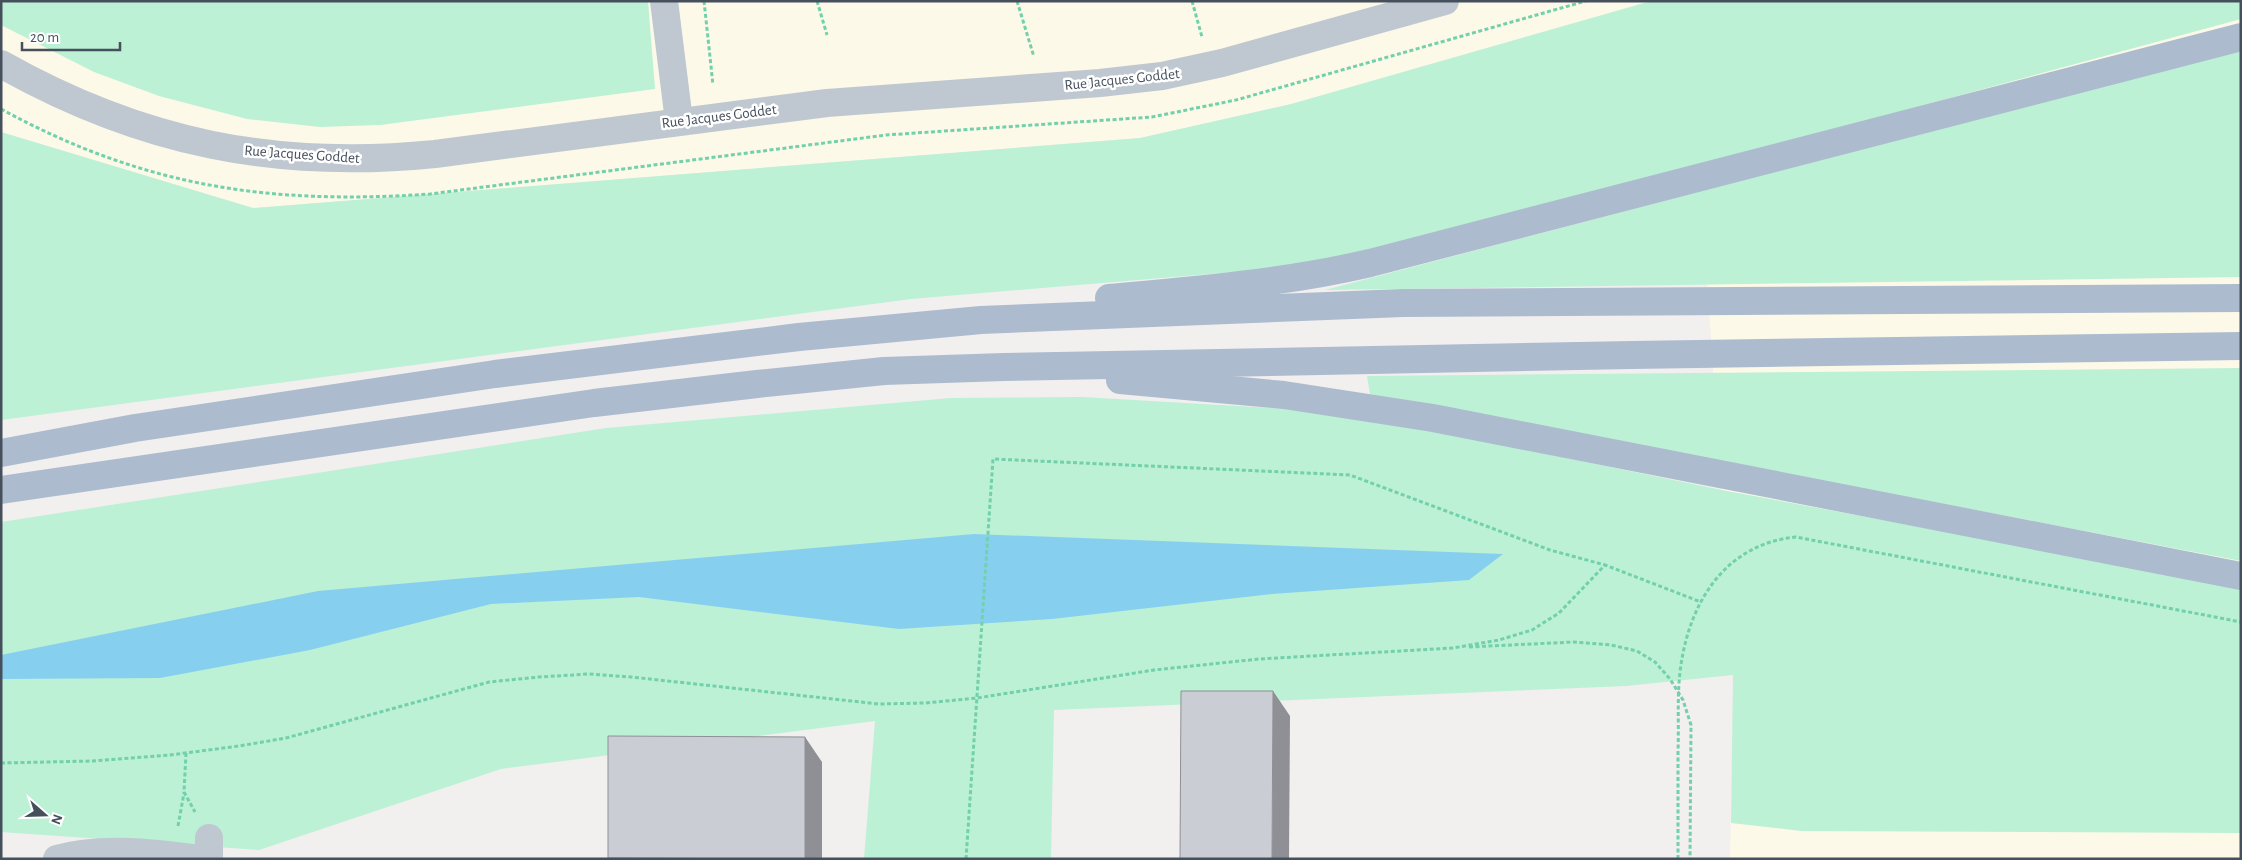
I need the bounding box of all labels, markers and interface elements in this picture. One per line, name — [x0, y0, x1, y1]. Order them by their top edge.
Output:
scale bar — [22, 20, 120, 52]
text: 20 m — [30, 30, 59, 45]
street label: Rue Jacques Goddet — [1064, 66, 1181, 93]
street label: Rue Jacques Goddet — [661, 102, 778, 131]
street label: Rue Jacques Goddet — [244, 143, 360, 166]
north arrow — [20, 790, 70, 840]
text: N — [48, 812, 65, 826]

